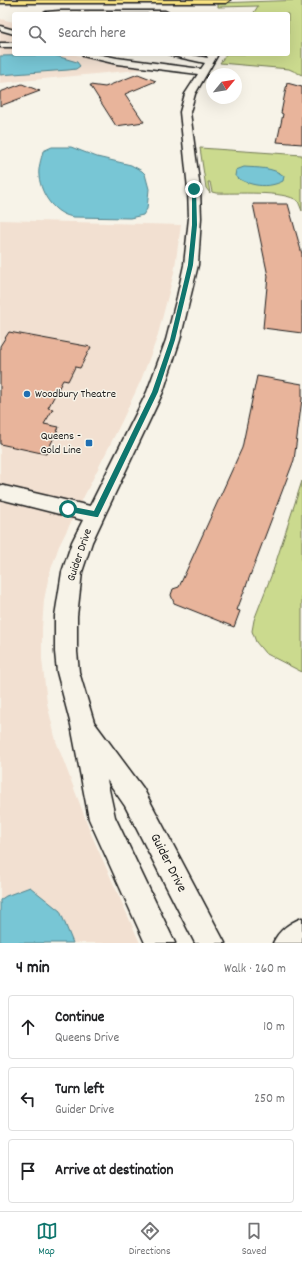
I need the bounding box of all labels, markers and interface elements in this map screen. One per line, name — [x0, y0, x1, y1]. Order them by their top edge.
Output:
search box — [12, 12, 290, 56]
icon: search — [26, 23, 48, 45]
text: Search here — [58, 23, 126, 45]
north arrow — [206, 68, 242, 104]
route end — [185, 180, 203, 198]
place label: Woodbury Theatre — [35, 386, 116, 403]
marker: Woodbury Theatre — [22, 389, 32, 399]
place label: Queens - Gold Line — [40, 428, 81, 459]
marker: Queens - Gold Line — [84, 438, 94, 448]
route start — [59, 500, 77, 518]
street label: Guider Drive — [63, 526, 97, 584]
street label: Guider Drive — [145, 830, 191, 896]
text: 4 min — [16, 957, 50, 981]
text: Walk · 260 m — [224, 960, 286, 979]
text: Continue — [55, 1007, 104, 1029]
icon: ahead — [17, 1016, 39, 1038]
text: 10 m — [263, 1018, 285, 1037]
text: Queens Drive — [55, 1029, 119, 1048]
text: Turn left — [55, 1079, 104, 1101]
icon: left — [17, 1088, 39, 1110]
text: 250 m — [254, 1090, 285, 1109]
text: Guider Drive — [55, 1101, 114, 1120]
icon: arrive — [17, 1160, 39, 1182]
text: Arrive at destination — [55, 1160, 173, 1182]
tab: Map — [36, 1220, 58, 1260]
tab: Directions — [129, 1220, 171, 1260]
tab: Saved — [242, 1220, 266, 1260]

